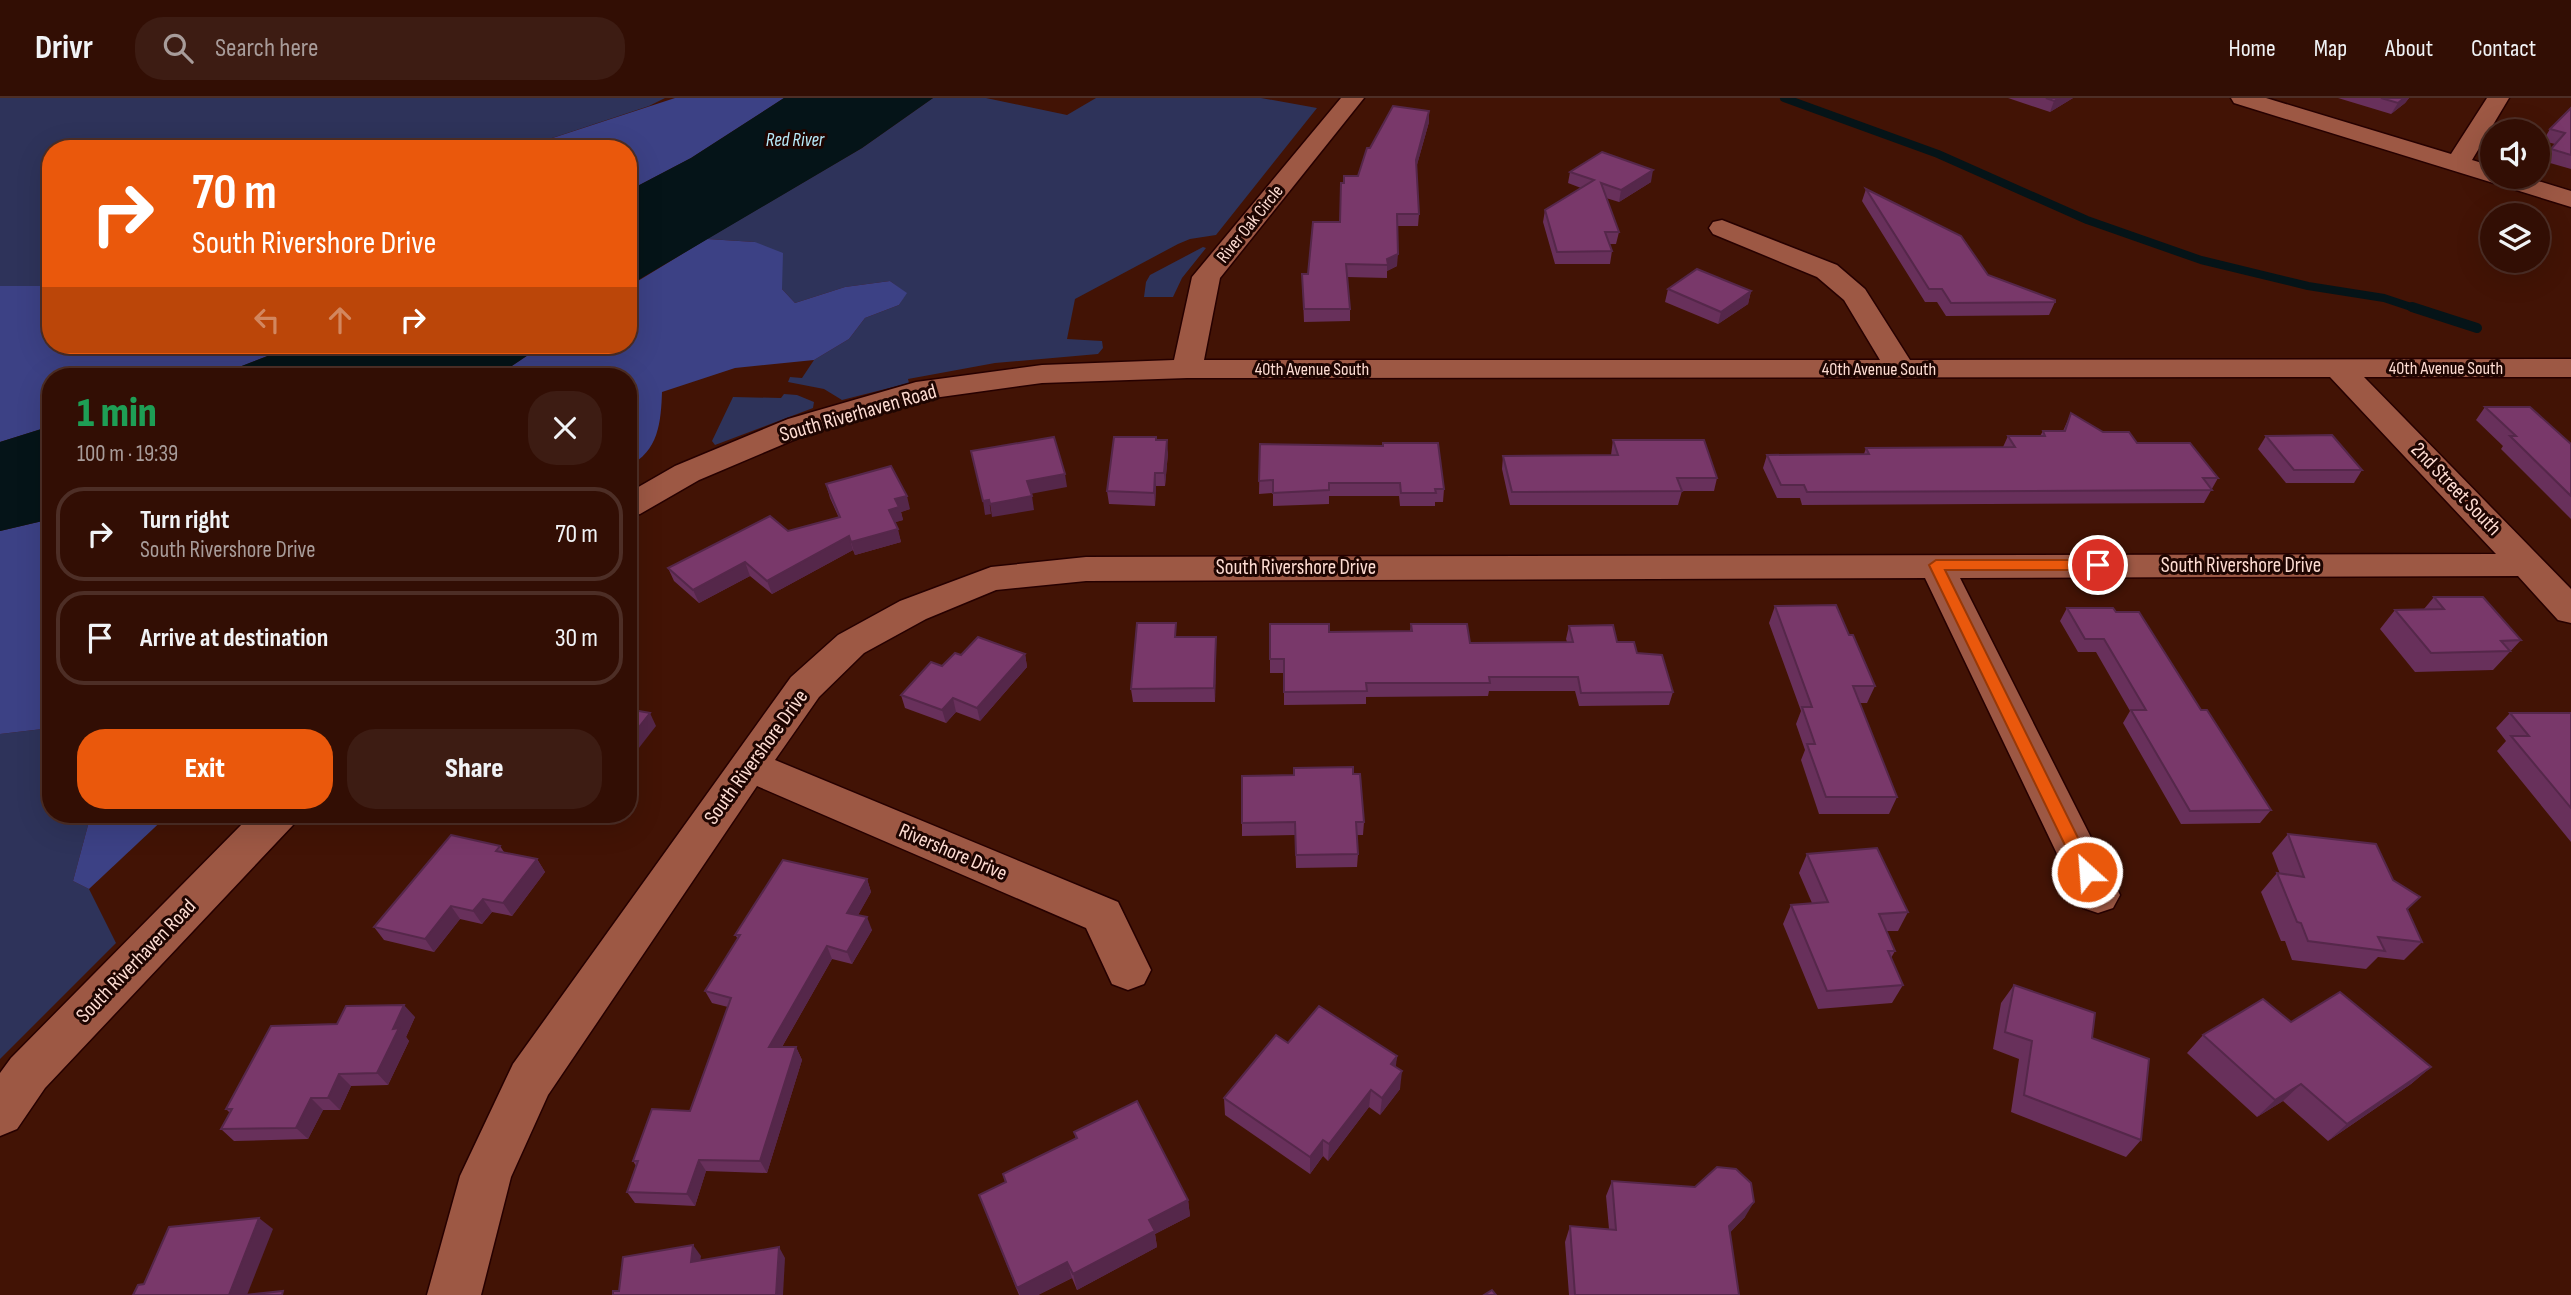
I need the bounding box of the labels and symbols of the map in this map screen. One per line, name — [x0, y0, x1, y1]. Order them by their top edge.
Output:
water label: Red River — [766, 129, 825, 152]
street label: River Oak Circle — [1212, 181, 1288, 267]
street label: 40th Avenue South — [2389, 358, 2503, 379]
street label: 40th Avenue South — [1255, 359, 1369, 380]
street label: 40th Avenue South — [1822, 359, 1936, 380]
street label: South Riverhaven Road — [777, 379, 939, 447]
street label: 2nd Street South — [2406, 437, 2506, 541]
pin — [2068, 535, 2128, 595]
street label: South Rivershore Drive — [2161, 553, 2321, 578]
street label: South Rivershore Drive — [1216, 555, 1376, 580]
street label: South Rivershore Drive — [699, 685, 813, 829]
street label: Rivershore Drive — [895, 818, 1011, 886]
position arrow — [2050, 835, 2124, 909]
street label: South Riverhaven Road — [71, 894, 201, 1028]

